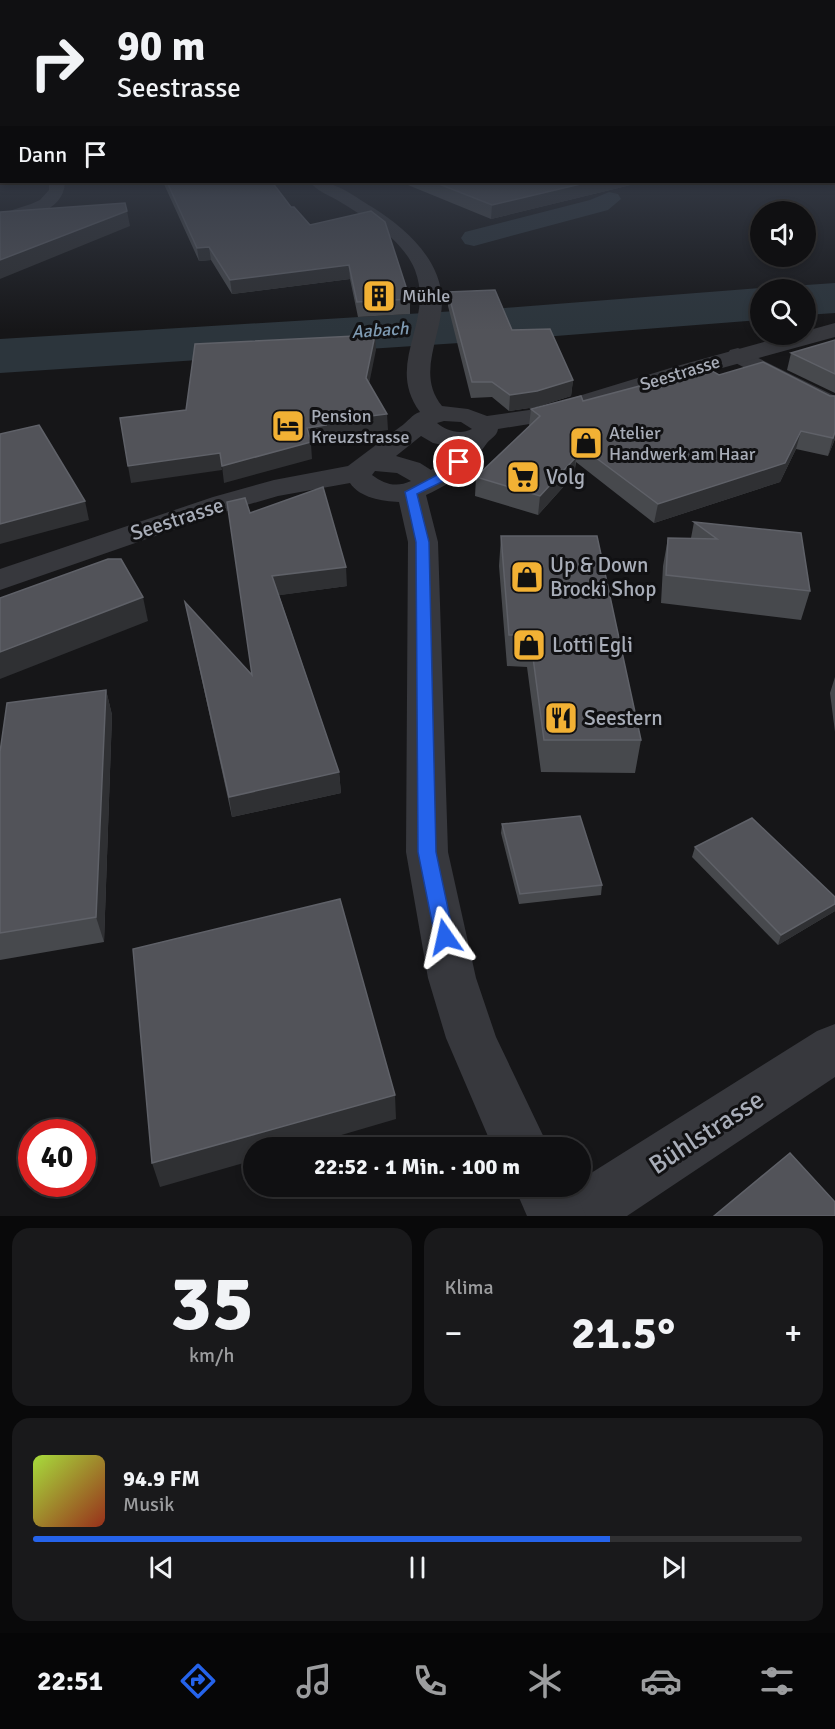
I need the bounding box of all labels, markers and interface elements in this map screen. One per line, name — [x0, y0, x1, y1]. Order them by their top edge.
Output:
text: 90 m — [117, 21, 206, 72]
icon: right — [18, 24, 96, 102]
text: Seestrasse — [117, 72, 241, 105]
icon: arrive — [79, 138, 112, 171]
text: Dann — [18, 141, 67, 168]
map controls — [750, 201, 816, 345]
button: sound — [750, 201, 816, 267]
building icon: Mühle — [361, 278, 397, 314]
button: search — [750, 279, 816, 345]
place label: Mühle — [402, 285, 450, 307]
water label: Aabach — [351, 317, 410, 343]
street label: Seestrasse — [637, 350, 723, 396]
place label: Pension Kreuzstrasse — [311, 405, 409, 448]
hotel icon: Pension Kreuzstrasse — [270, 408, 306, 444]
place label: Atelier Handwerk am Haar — [609, 422, 756, 465]
shop icon: Atelier Handwerk am Haar — [568, 425, 604, 461]
pin — [433, 436, 484, 487]
icon: arrive — [442, 445, 475, 478]
supermarket icon: Volg — [505, 459, 541, 495]
place label: Volg — [546, 464, 585, 490]
street label: Seestrasse — [127, 492, 227, 546]
place label: Up & Down Brocki Shop — [550, 552, 656, 602]
shop icon: Up & Down Brocki Shop — [509, 559, 545, 595]
shop icon: Lotti Egli — [511, 627, 547, 663]
place label: Lotti Egli — [552, 632, 633, 658]
restaurant icon: Seestern — [543, 700, 579, 736]
place label: Seestern — [584, 705, 663, 731]
position arrow — [413, 905, 477, 969]
street label: Bühlstrasse — [643, 1084, 770, 1182]
speed limit sign: 40 — [18, 1119, 96, 1197]
text: 22:52 · 1 Min. · 100 m — [314, 1153, 520, 1180]
text: 35 — [170, 1256, 254, 1352]
text: Klima — [445, 1275, 494, 1300]
text: 21.5° — [571, 1306, 675, 1361]
text: − — [445, 1313, 462, 1354]
text: + — [784, 1313, 802, 1354]
text: km/h — [189, 1343, 234, 1368]
text: 94.9 FM — [123, 1465, 200, 1492]
text: Musik — [123, 1492, 174, 1517]
icon: previous — [145, 1551, 178, 1584]
icon: pause — [401, 1551, 434, 1584]
icon: next — [657, 1551, 690, 1584]
icon: directions — [177, 1660, 219, 1702]
icon: music — [293, 1660, 335, 1702]
icon: phone — [409, 1660, 451, 1702]
icon: climate — [524, 1660, 566, 1702]
icon: car — [640, 1660, 682, 1702]
icon: filters — [756, 1660, 798, 1702]
text: 22:51 — [37, 1665, 103, 1698]

